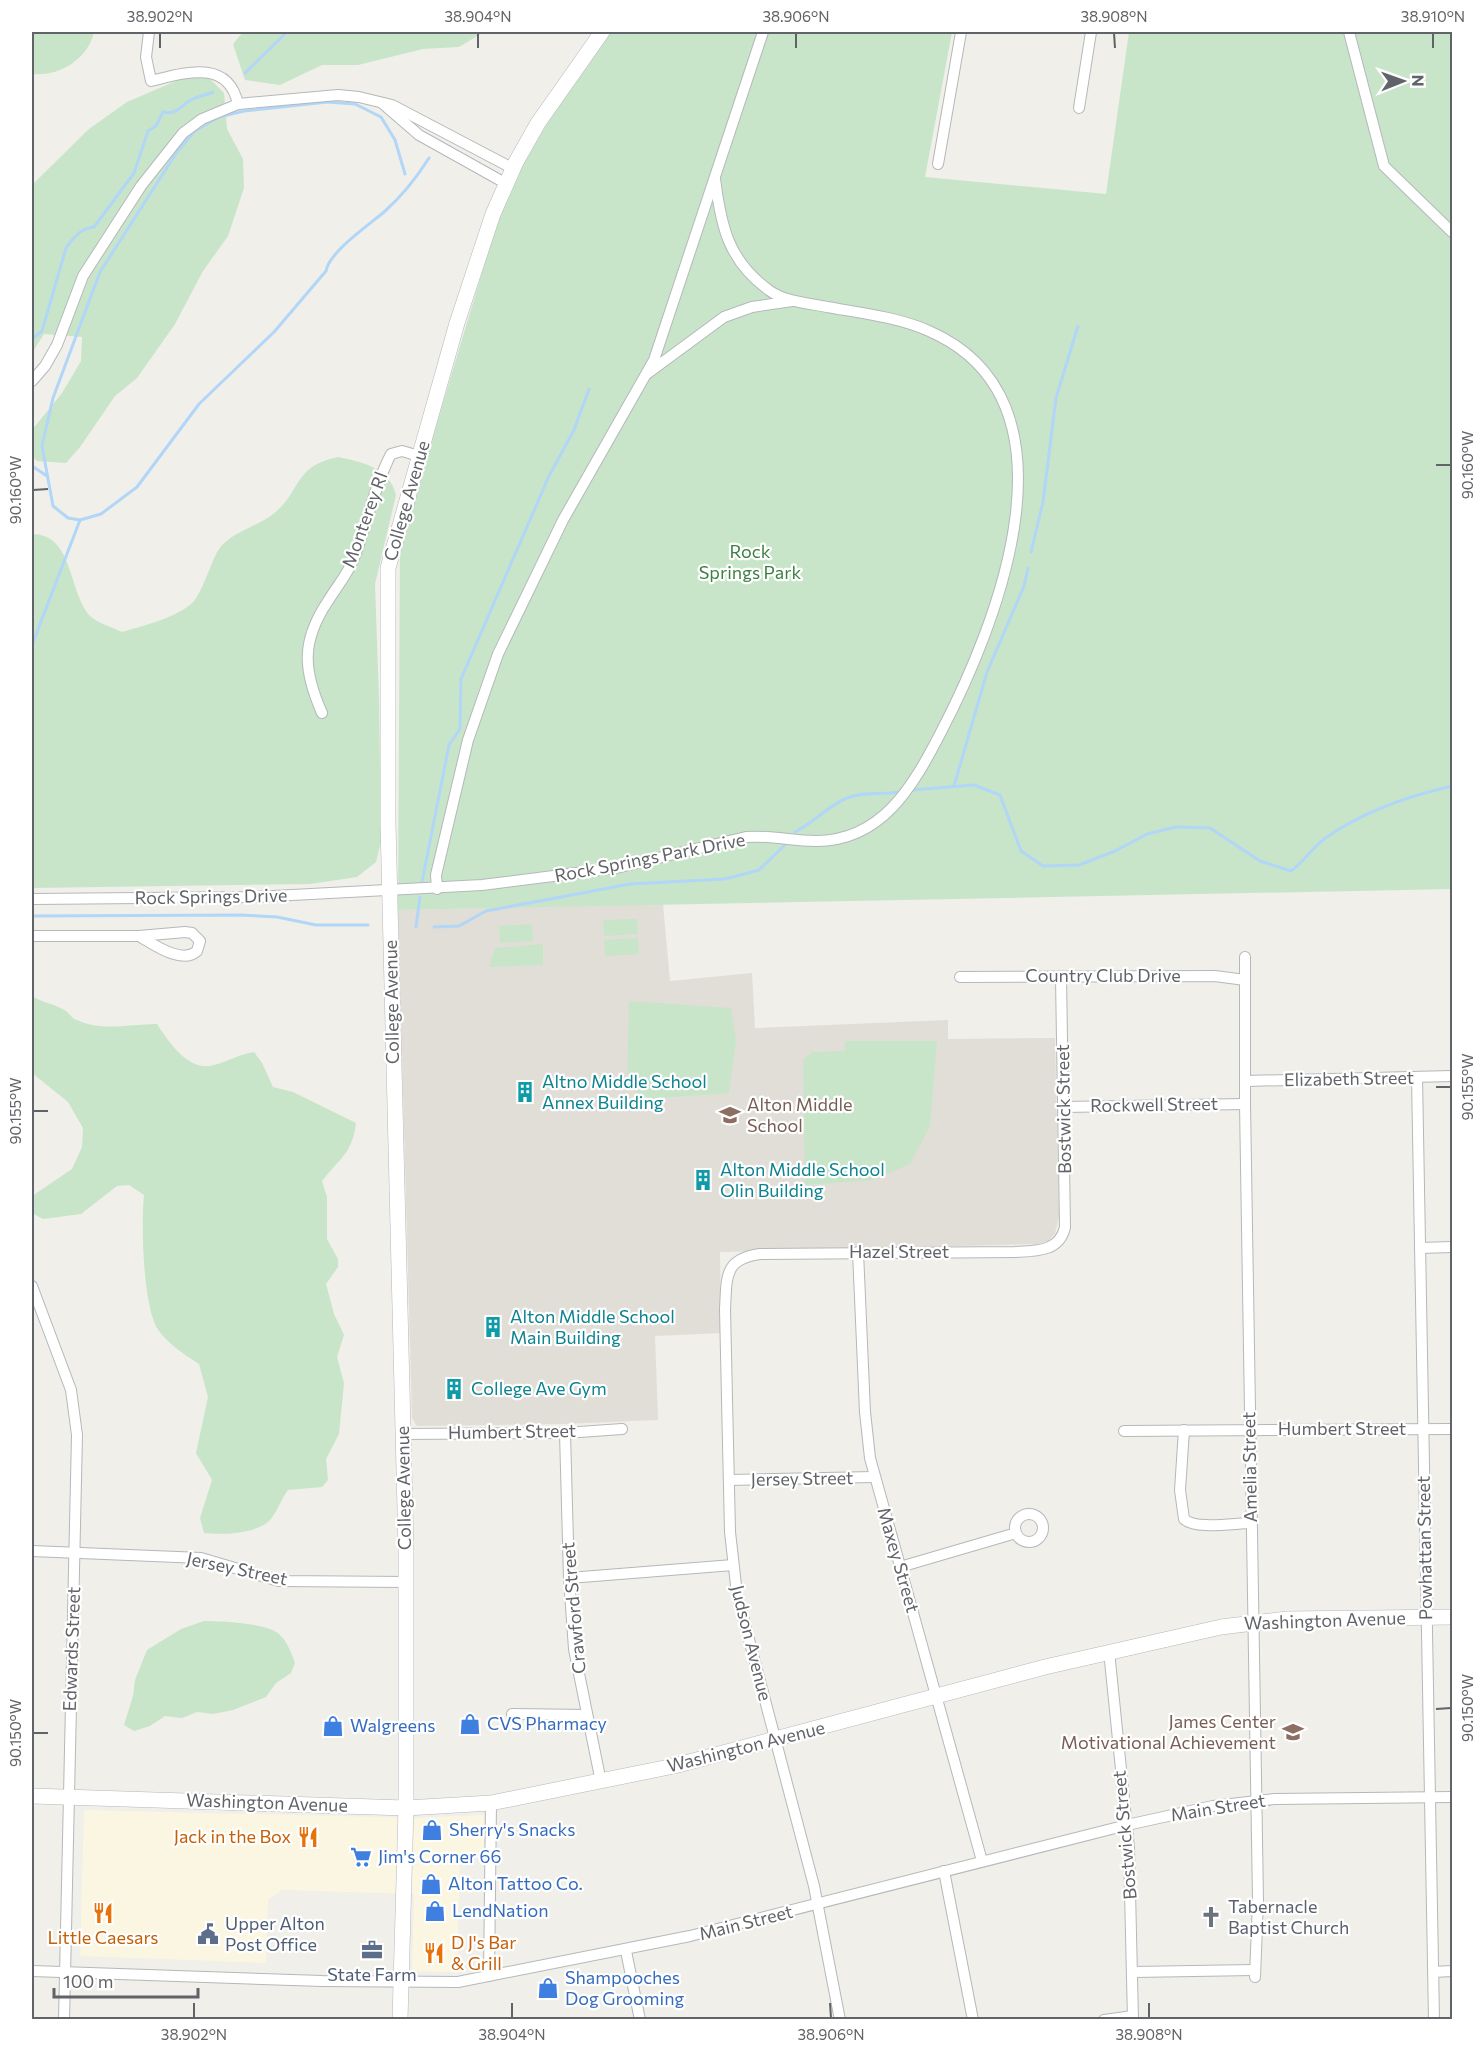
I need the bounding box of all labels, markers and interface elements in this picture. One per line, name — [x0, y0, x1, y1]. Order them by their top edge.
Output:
text: 38.902°N — [127, 7, 193, 25]
text: 38.904°N — [445, 7, 511, 25]
text: 38.906°N — [762, 7, 830, 25]
text: 38.908°N — [1080, 7, 1148, 25]
text: 38.910°N — [1401, 7, 1465, 25]
north arrow — [1373, 51, 1433, 111]
text: N — [1409, 75, 1428, 87]
text: 90.160°W — [1458, 431, 1476, 499]
street label: College Avenue — [378, 438, 434, 563]
text: 90.160°W — [6, 456, 24, 524]
street label: Monterey Rl — [337, 469, 392, 571]
park label: Rock Springs Park — [699, 540, 801, 583]
street label: Rock Springs Park Drive — [553, 828, 747, 886]
street label: Rock Springs Drive — [135, 884, 287, 908]
street label: College Avenue — [379, 940, 403, 1064]
street label: Country Club Drive — [1025, 964, 1181, 986]
street label: Bostwick Street — [1051, 1044, 1075, 1174]
text: 90.155°W — [1458, 1053, 1476, 1121]
street label: Elizabeth Street — [1284, 1066, 1414, 1090]
place label: Altno Middle School Annex Building — [542, 1070, 707, 1113]
text: 90.155°W — [6, 1077, 24, 1145]
building icon: Altno Middle School Annex Building — [513, 1080, 537, 1104]
street label: Rockwell Street — [1090, 1092, 1218, 1116]
place label: Alton Middle School — [747, 1093, 852, 1136]
school or university icon: Alton Middle School — [718, 1103, 742, 1127]
place label: Alton Middle School Olin Building — [720, 1158, 885, 1201]
building icon: Alton Middle School Olin Building — [691, 1168, 715, 1192]
street label: Hazel Street — [849, 1240, 949, 1262]
place label: Alton Middle School Main Building — [510, 1305, 675, 1348]
building icon: Alton Middle School Main Building — [481, 1315, 505, 1339]
building icon: College Ave Gym — [442, 1377, 466, 1401]
place label: College Ave Gym — [471, 1377, 607, 1399]
street label: Amelia Street — [1237, 1412, 1261, 1522]
street label: Humbert Street — [1278, 1417, 1406, 1439]
street label: Humbert Street — [448, 1419, 576, 1443]
street label: College Avenue — [391, 1426, 415, 1550]
street label: Jersey Street — [750, 1466, 854, 1490]
street label: Powhattan Street — [1412, 1476, 1436, 1620]
street label: Maxey Street — [873, 1505, 924, 1615]
street label: Crawford Street — [556, 1541, 590, 1675]
street label: Jersey Street — [185, 1547, 290, 1589]
street label: Judson Avenue — [727, 1583, 777, 1703]
street label: Edwards Street — [58, 1586, 84, 1712]
street label: Washington Avenue — [1244, 1606, 1406, 1634]
text: 90.150°W — [1458, 1674, 1476, 1742]
text: 90.150°W — [6, 1699, 24, 1767]
place label: James Center Motivational Achievement — [1061, 1710, 1276, 1753]
shop icon: CVS Pharmacy — [458, 1712, 482, 1736]
place label: CVS Pharmacy — [487, 1712, 607, 1734]
shop icon: Walgreens — [321, 1714, 345, 1738]
place label: Walgreens — [350, 1714, 436, 1736]
street label: Washington Avenue — [665, 1716, 827, 1776]
school or university icon: James Center Motivational Achievement — [1281, 1720, 1305, 1744]
street label: Bostwick Street — [1107, 1770, 1141, 1901]
street label: Washington Avenue — [186, 1788, 348, 1816]
street label: Main Street — [1169, 1789, 1267, 1825]
shop icon: Sherry's Snacks — [420, 1818, 444, 1842]
place label: Sherry's Snacks — [449, 1818, 575, 1840]
place label: Jack in the Box — [174, 1825, 291, 1847]
restaurant icon: Jack in the Box — [296, 1825, 320, 1849]
supermarket icon: Jim's Corner 66 — [349, 1845, 373, 1869]
place label: Jim's Corner 66 — [378, 1845, 501, 1867]
shop icon: Alton Tattoo Co. — [419, 1872, 443, 1896]
place label: Alton Tattoo Co. — [448, 1872, 583, 1894]
place label: Tabernacle Baptist Church — [1228, 1895, 1349, 1938]
shop icon: LendNation — [423, 1899, 447, 1923]
place label: LendNation — [452, 1899, 549, 1921]
street label: Main Street — [697, 1900, 795, 1944]
restaurant icon: Little Caesars — [91, 1901, 115, 1925]
church icon: Tabernacle Baptist Church — [1199, 1905, 1223, 1929]
place label: Upper Alton Post Office — [225, 1912, 325, 1955]
public building icon: Upper Alton Post Office — [196, 1922, 220, 1946]
place label: Little Caesars — [47, 1926, 159, 1948]
place label: D J's Bar & Grill — [451, 1931, 516, 1974]
office icon: State Farm — [360, 1938, 384, 1962]
restaurant icon: D J's Bar & Grill — [422, 1941, 446, 1965]
scale bar — [54, 1961, 198, 1999]
place label: State Farm — [327, 1963, 417, 1985]
place label: Shampooches Dog Grooming — [565, 1966, 684, 2009]
text: 100 m — [63, 1970, 113, 1992]
shop icon: Shampooches Dog Grooming — [536, 1976, 560, 2000]
text: 38.902°N — [161, 2025, 227, 2043]
text: 38.904°N — [479, 2025, 545, 2043]
text: 38.906°N — [797, 2025, 865, 2043]
text: 38.908°N — [1115, 2025, 1183, 2043]

